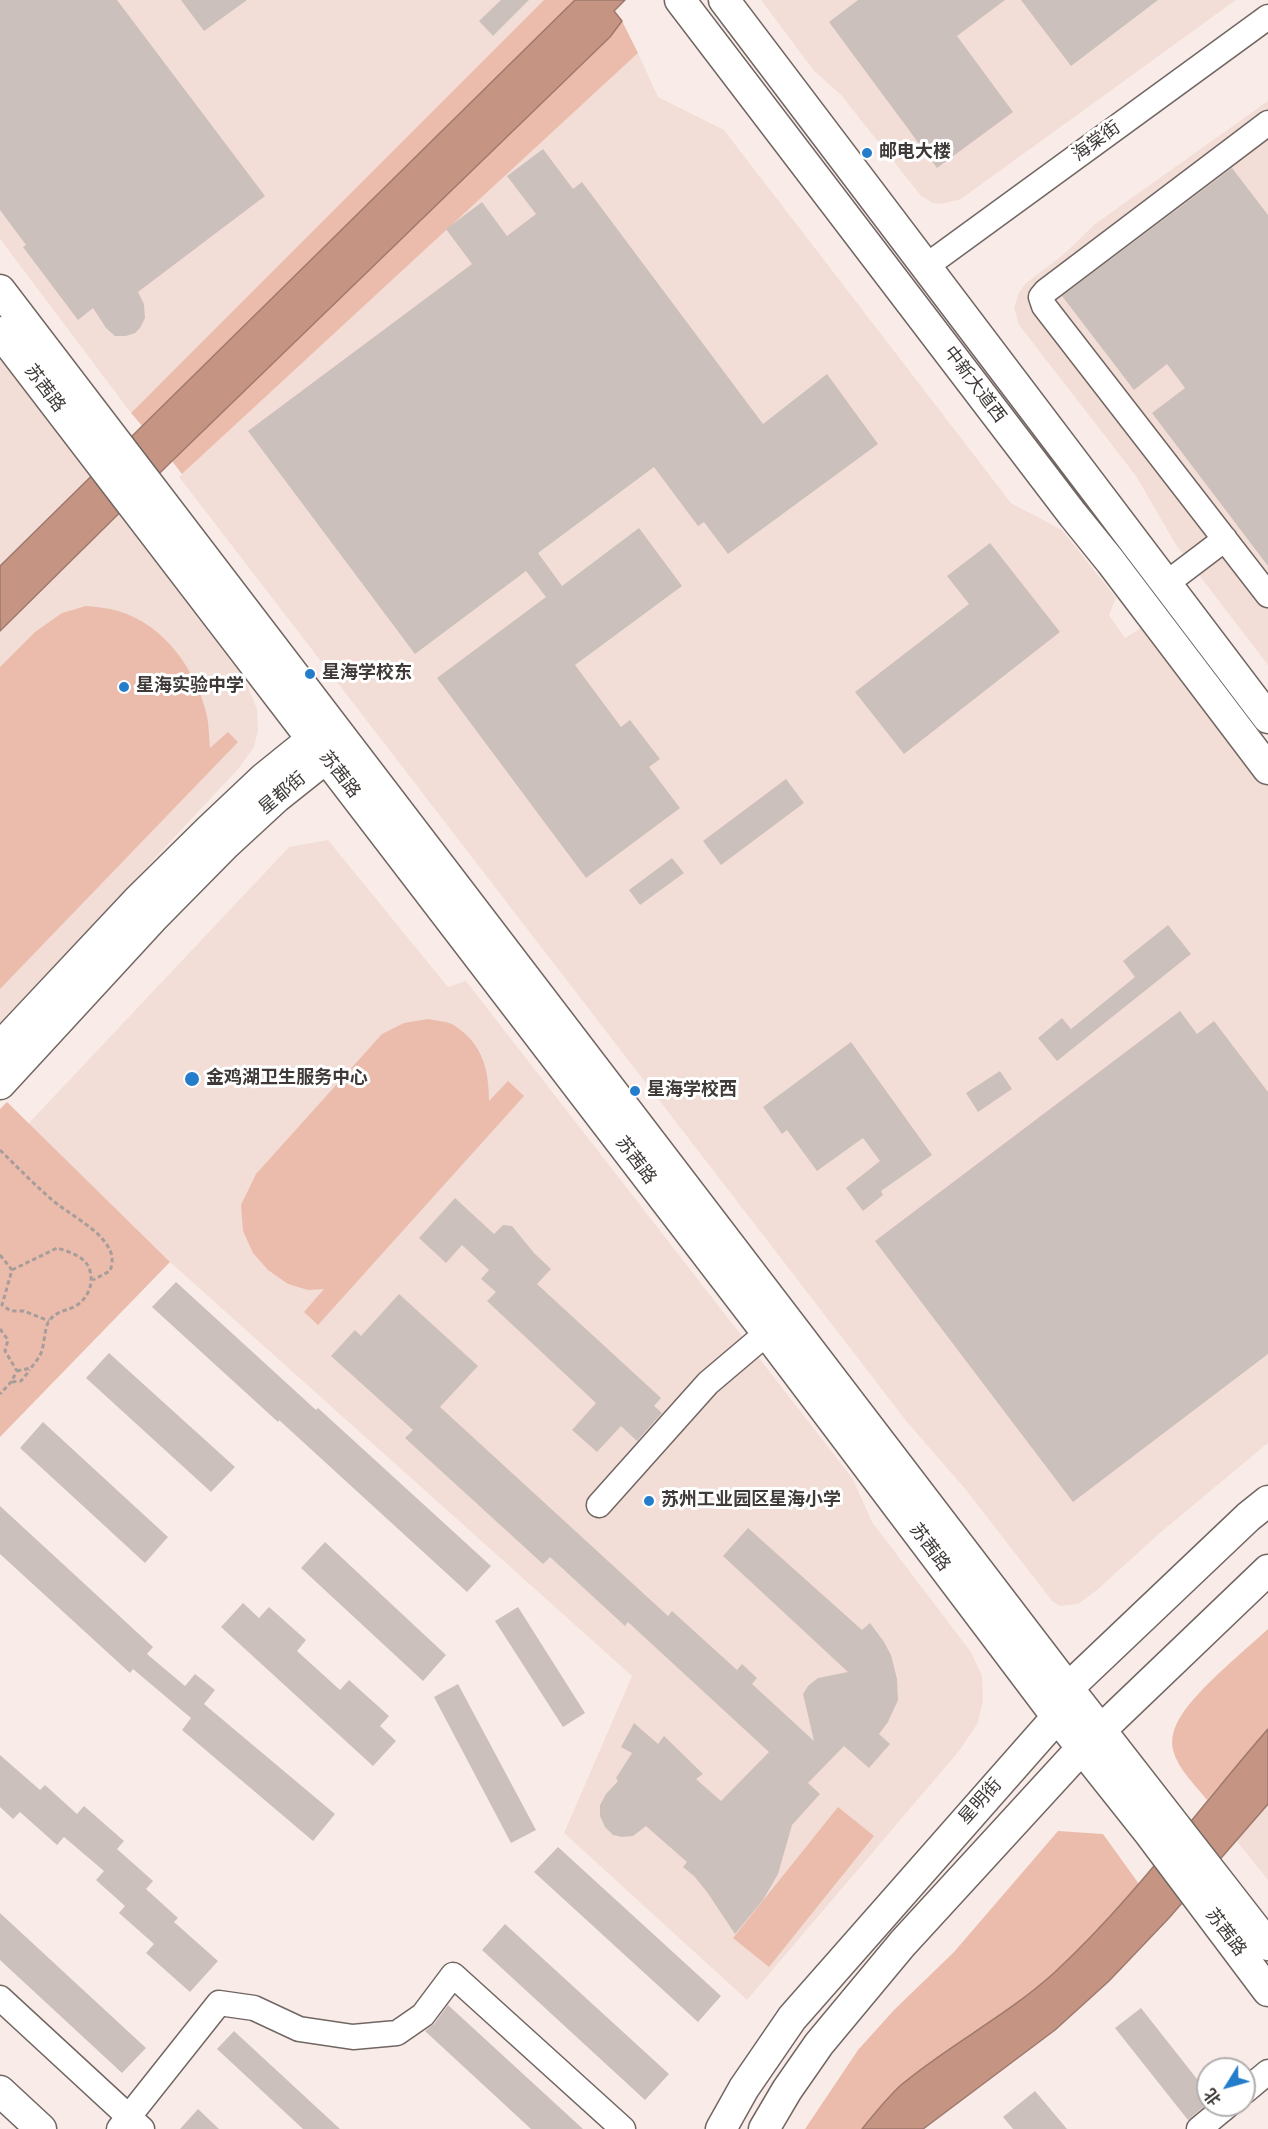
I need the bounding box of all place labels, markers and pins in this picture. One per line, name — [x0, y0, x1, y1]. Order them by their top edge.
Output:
place label: 邮电大楼 — [879, 142, 951, 164]
marker: 邮电大楼 — [860, 146, 874, 160]
place label: 星海学校东 — [322, 663, 412, 685]
marker: 星海学校东 — [303, 667, 317, 681]
place label: 星海实验中学 — [136, 676, 244, 698]
marker: 星海实验中学 — [117, 680, 131, 694]
place label: 金鸡湖卫生服务中心 — [206, 1068, 368, 1090]
marker: 金鸡湖卫生服务中心 — [183, 1070, 201, 1088]
place label: 星海学校西 — [647, 1080, 737, 1102]
marker: 星海学校西 — [628, 1084, 642, 1098]
place label: 苏州工业园区星海小学 — [661, 1490, 841, 1512]
marker: 苏州工业园区星海小学 — [642, 1494, 656, 1508]

